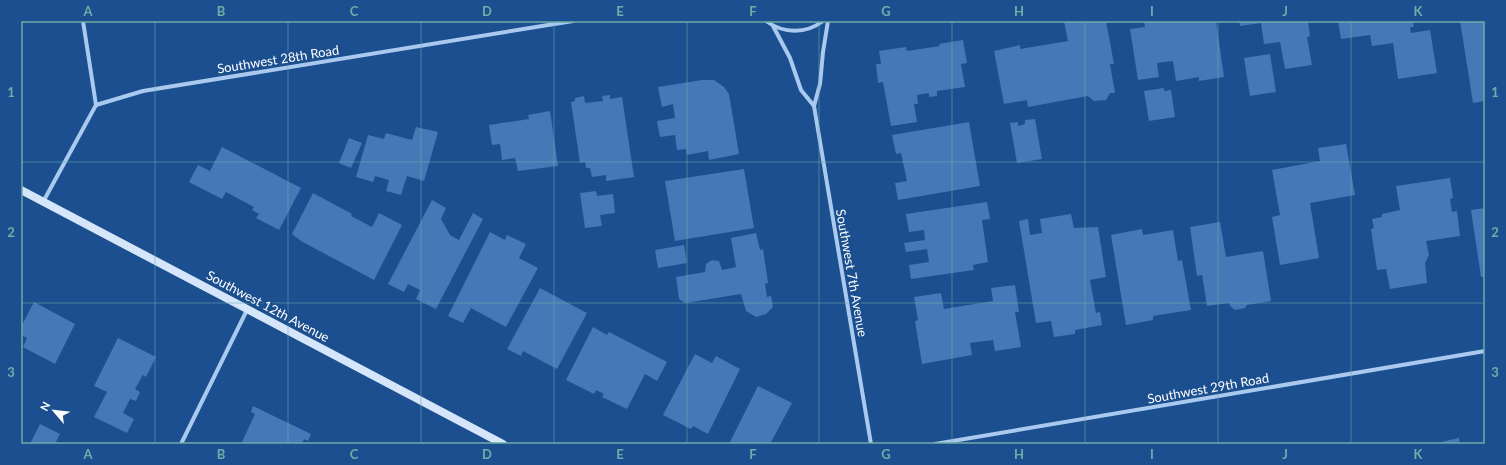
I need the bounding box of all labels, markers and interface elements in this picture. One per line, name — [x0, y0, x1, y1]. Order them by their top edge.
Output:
text: A — [82, 3, 93, 19]
text: B — [217, 3, 226, 19]
text: C — [350, 3, 359, 19]
text: D — [482, 3, 492, 19]
text: E — [616, 3, 624, 19]
text: F — [749, 3, 757, 19]
text: G — [881, 3, 891, 19]
text: H — [1014, 3, 1024, 19]
text: I — [1150, 3, 1154, 19]
text: J — [1282, 3, 1288, 19]
text: K — [1414, 3, 1424, 19]
street label: Southwest 28th Road — [216, 41, 340, 77]
text: 1 — [7, 84, 15, 100]
text: 1 — [1491, 84, 1499, 100]
street label: Southwest 7th Avenue — [833, 208, 871, 338]
text: 2 — [7, 224, 15, 240]
text: 2 — [1491, 224, 1499, 240]
street label: Southwest 12th Avenue — [204, 267, 332, 345]
text: 3 — [7, 364, 15, 380]
text: 3 — [1491, 364, 1499, 380]
street label: Southwest 29th Road — [1146, 369, 1270, 407]
north arrow — [34, 391, 74, 431]
text: N — [37, 399, 52, 413]
text: A — [82, 446, 93, 462]
text: B — [217, 446, 226, 462]
text: C — [350, 446, 359, 462]
text: D — [482, 446, 492, 462]
text: E — [616, 446, 624, 462]
text: F — [749, 446, 757, 462]
text: G — [881, 446, 891, 462]
text: H — [1014, 446, 1024, 462]
text: I — [1150, 446, 1154, 462]
text: J — [1282, 446, 1288, 462]
text: K — [1414, 446, 1424, 462]

